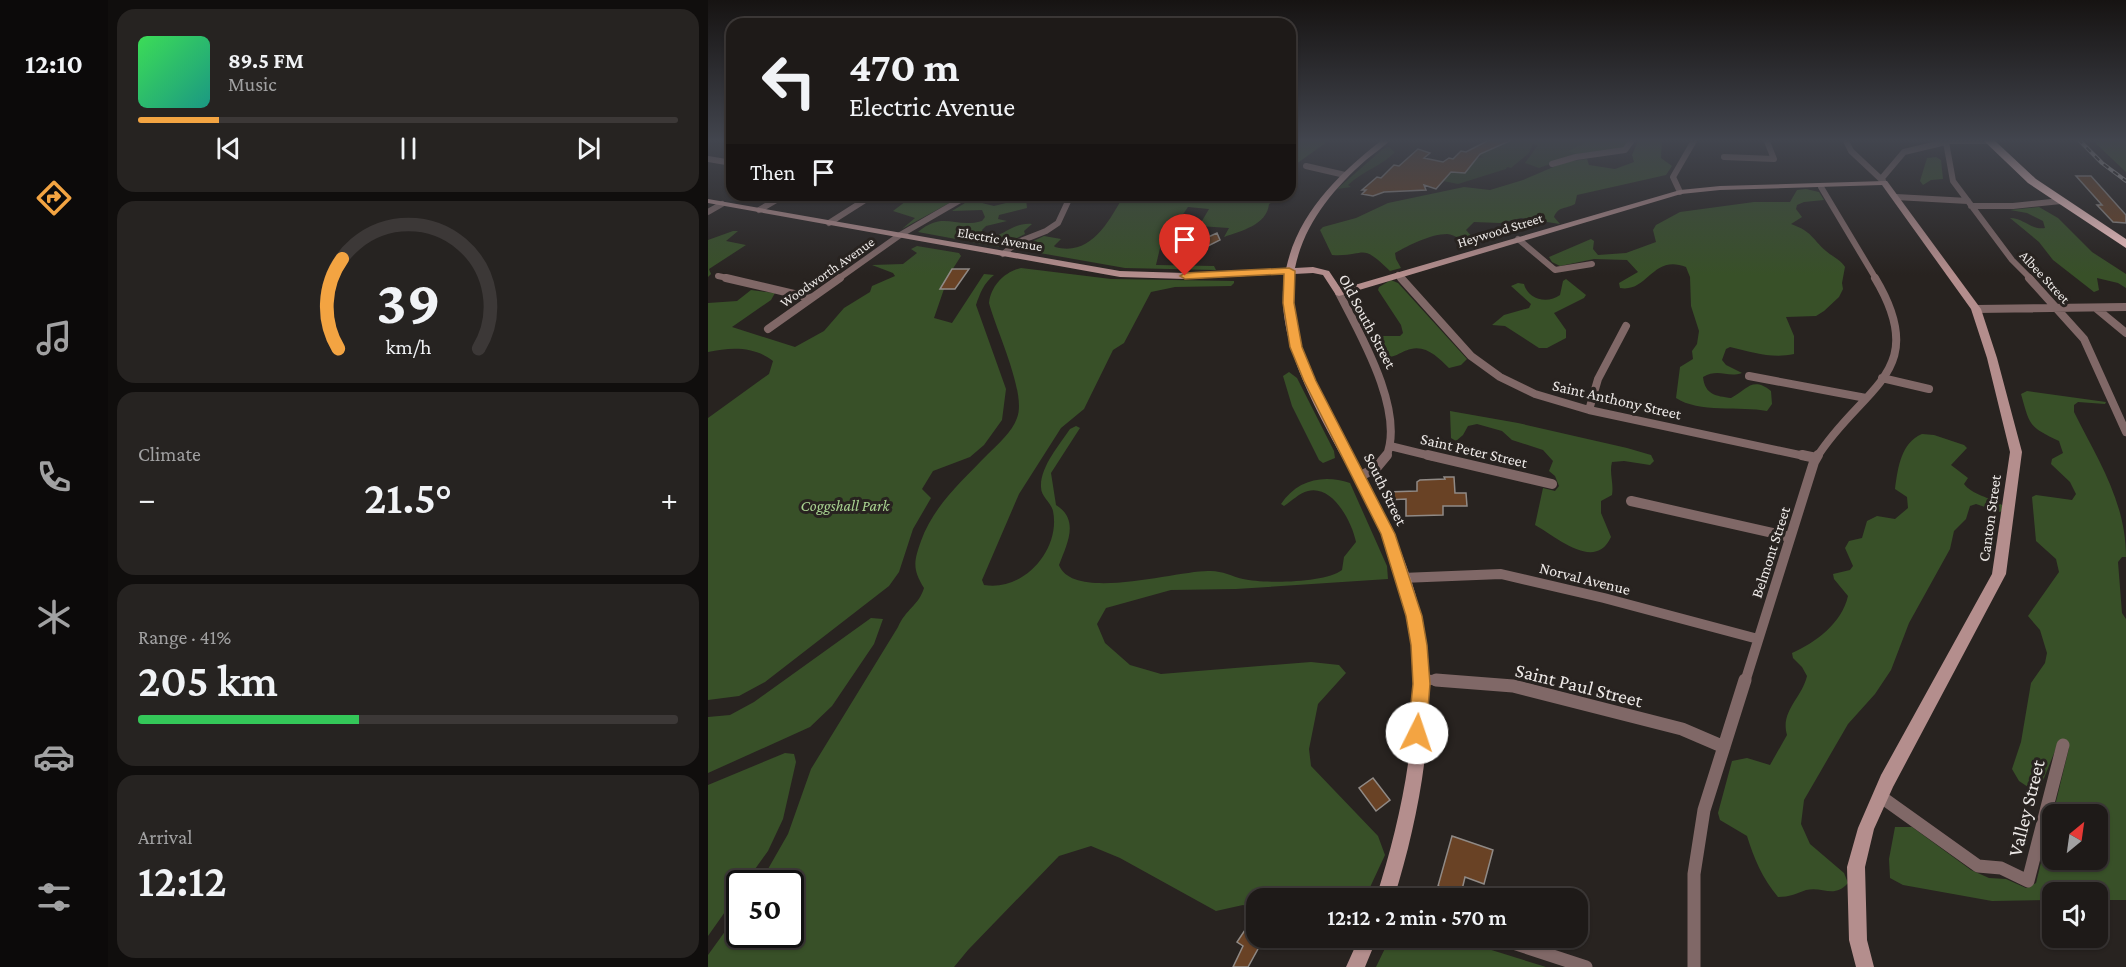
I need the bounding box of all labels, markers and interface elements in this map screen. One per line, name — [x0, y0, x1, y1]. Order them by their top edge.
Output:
icon: left — [750, 42, 828, 120]
text: 470 m — [849, 43, 960, 90]
text: 89.5 FM — [228, 48, 304, 73]
text: 12:10 — [25, 49, 83, 79]
text: Music — [228, 73, 277, 95]
text: Electric Avenue — [849, 92, 1015, 122]
icon: previous — [212, 132, 245, 165]
icon: pause — [392, 132, 425, 165]
icon: next — [572, 132, 605, 165]
icon: arrive — [807, 156, 840, 189]
text: Then — [750, 160, 795, 185]
icon: directions — [33, 177, 75, 219]
street label: Heywood Street — [1455, 209, 1545, 251]
pin — [1159, 214, 1210, 276]
icon: arrive — [1168, 223, 1201, 256]
street label: Electric Avenue — [956, 224, 1044, 254]
street label: Woodworth Avenue — [777, 233, 877, 311]
street label: Albee Street — [2016, 247, 2074, 307]
text: 39 — [376, 267, 440, 336]
street label: Old South Street — [1335, 271, 1400, 372]
icon: music — [33, 317, 75, 359]
text: km/h — [385, 335, 432, 359]
street label: Saint Anthony Street — [1550, 376, 1684, 424]
street label: Saint Peter Street — [1419, 430, 1530, 471]
text: Climate — [138, 443, 201, 465]
street label: South Street — [1361, 450, 1411, 529]
icon: phone — [33, 456, 75, 498]
text: 21.5° — [364, 473, 452, 523]
street label: Canton Street — [1975, 473, 2004, 563]
text: − — [138, 480, 155, 517]
text: + — [661, 480, 678, 517]
park label: Coggshall Park — [800, 497, 891, 515]
street label: Belmont Street — [1748, 504, 1793, 600]
street label: Norval Avenue — [1538, 559, 1632, 598]
icon: climate — [33, 596, 75, 638]
text: Range · 41% — [138, 626, 231, 648]
text: 205 km — [138, 656, 278, 706]
street label: Saint Paul Street — [1513, 659, 1645, 712]
position arrow — [1385, 701, 1449, 765]
icon: car — [33, 736, 75, 778]
street label: Valley Street — [2003, 757, 2050, 859]
north arrow — [2042, 804, 2108, 870]
map controls — [2042, 804, 2108, 948]
text: Arrival — [138, 826, 192, 848]
text: 12:12 — [138, 856, 227, 906]
speed limit sign: 50 — [726, 870, 804, 948]
icon: filters — [33, 876, 75, 918]
button: sound — [2042, 882, 2108, 948]
text: 12:12 · 2 min · 570 m — [1327, 905, 1507, 930]

